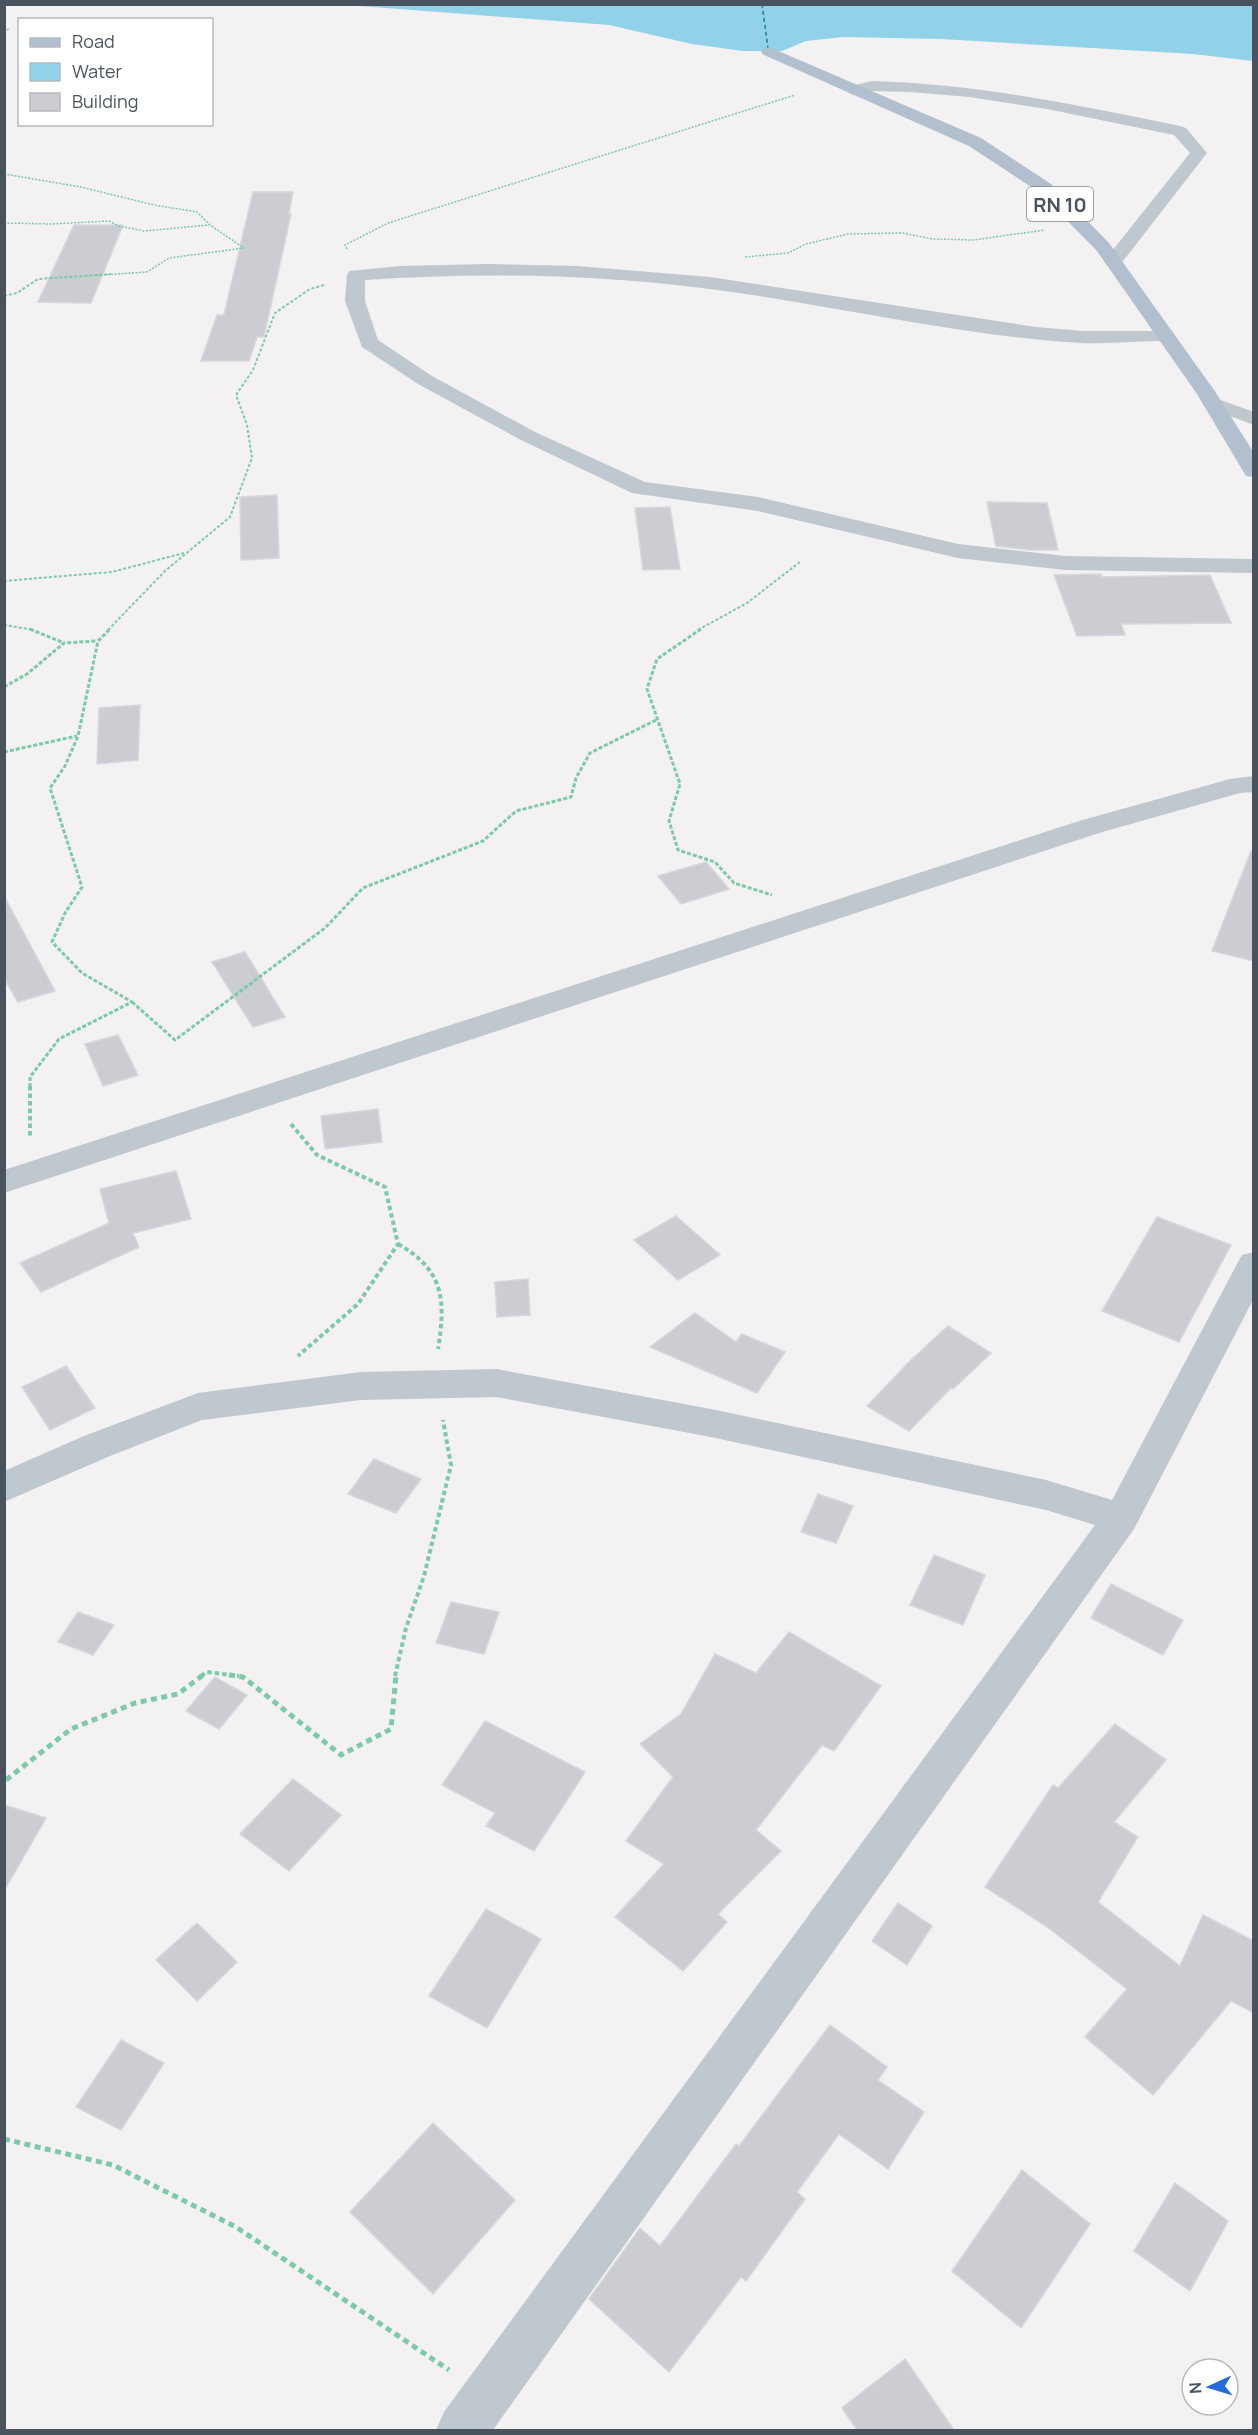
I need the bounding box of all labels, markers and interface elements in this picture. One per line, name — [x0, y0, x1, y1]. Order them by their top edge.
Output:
legend — [18, 18, 213, 126]
text: Road — [72, 29, 115, 53]
text: Water — [72, 59, 122, 83]
text: Building — [72, 89, 138, 113]
road number: RN 10 — [1027, 187, 1093, 221]
north arrow — [1180, 2357, 1240, 2417]
text: N — [1184, 2382, 1206, 2395]

